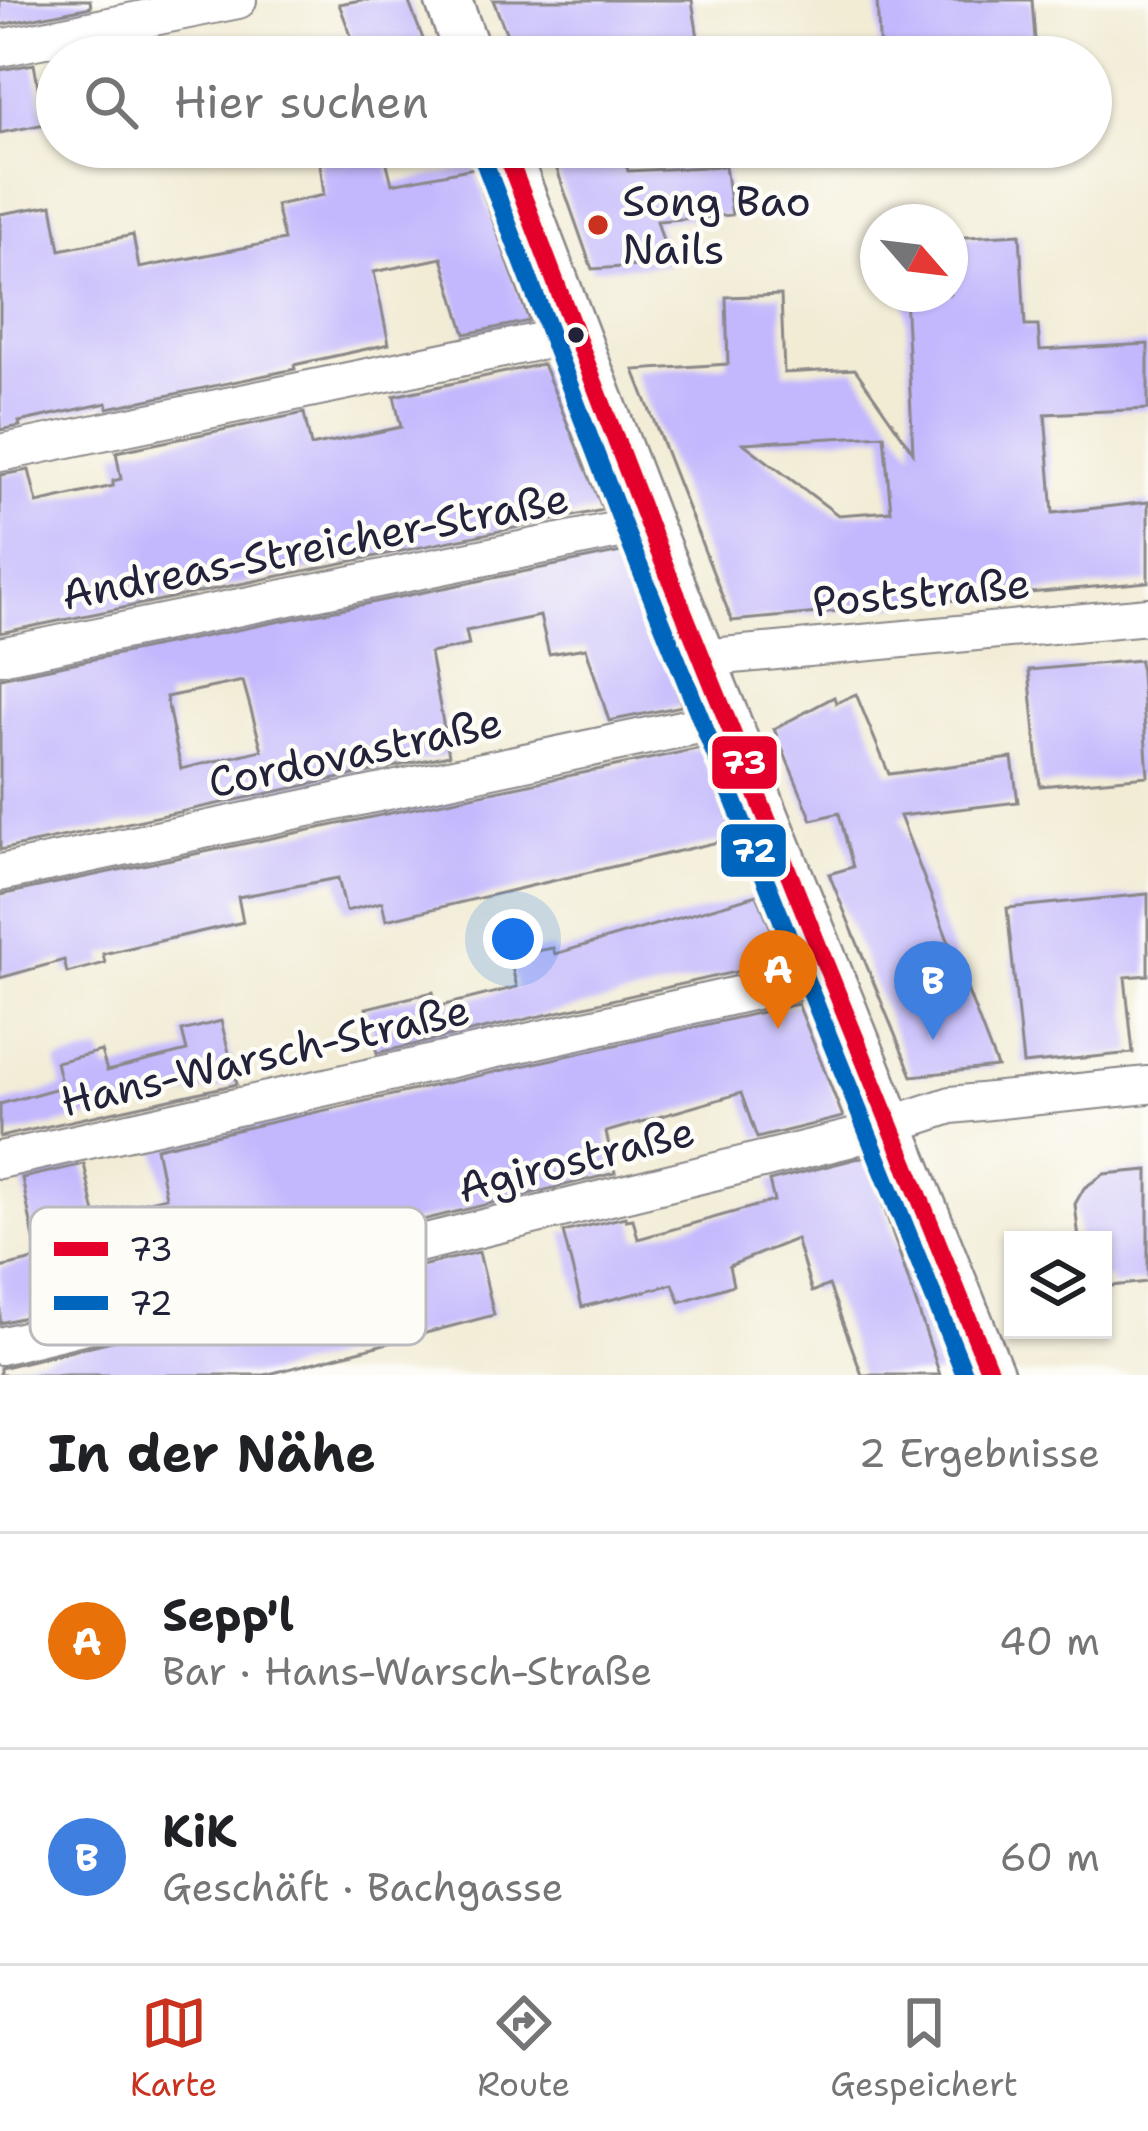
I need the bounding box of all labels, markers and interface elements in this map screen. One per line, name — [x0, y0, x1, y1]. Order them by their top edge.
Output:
search box — [36, 36, 1112, 168]
icon: search — [78, 69, 144, 135]
text: Hier suchen — [174, 72, 429, 132]
place label: Song Bao Nails — [622, 173, 811, 277]
north arrow — [860, 204, 968, 312]
marker: Song Bao Nails — [585, 212, 611, 238]
unlabelled marker — [565, 324, 587, 346]
street label: Andreas-Streicher-Straße — [57, 469, 573, 623]
street label: Poststraße — [810, 555, 1032, 629]
street label: Cordovastraße — [203, 694, 507, 810]
line badge: 73 — [710, 734, 779, 791]
text: 73 — [722, 740, 766, 785]
line badge: 72 — [719, 822, 788, 879]
text: 72 — [732, 828, 776, 873]
your location — [483, 909, 543, 969]
pin: A — [739, 930, 817, 1029]
pin: B — [894, 941, 972, 1040]
street label: Hans-Warsch-Straße — [55, 981, 475, 1129]
street label: Agirostraße — [452, 1103, 700, 1215]
legend — [30, 1207, 426, 1345]
text: 73 — [129, 1227, 173, 1272]
map controls — [1004, 1231, 1112, 1339]
button: layers — [1004, 1231, 1112, 1339]
text: 72 — [129, 1281, 173, 1326]
text: In der Nähe — [48, 1419, 376, 1487]
text: 2 Ergebnisse — [859, 1427, 1100, 1479]
text: Sepp'l — [162, 1585, 294, 1645]
text: A — [72, 1615, 102, 1667]
text: 40 m — [999, 1615, 1100, 1667]
text: Bar · Hans-Warsch-Straße — [162, 1645, 652, 1697]
text: KiK — [162, 1801, 237, 1861]
text: B — [75, 1831, 99, 1883]
text: 60 m — [1000, 1831, 1100, 1883]
text: Geschäft · Bachgasse — [162, 1861, 564, 1913]
tab: Karte — [130, 1990, 217, 2107]
tab: Route — [477, 1990, 570, 2107]
tab: Gespeichert — [830, 1990, 1018, 2107]

